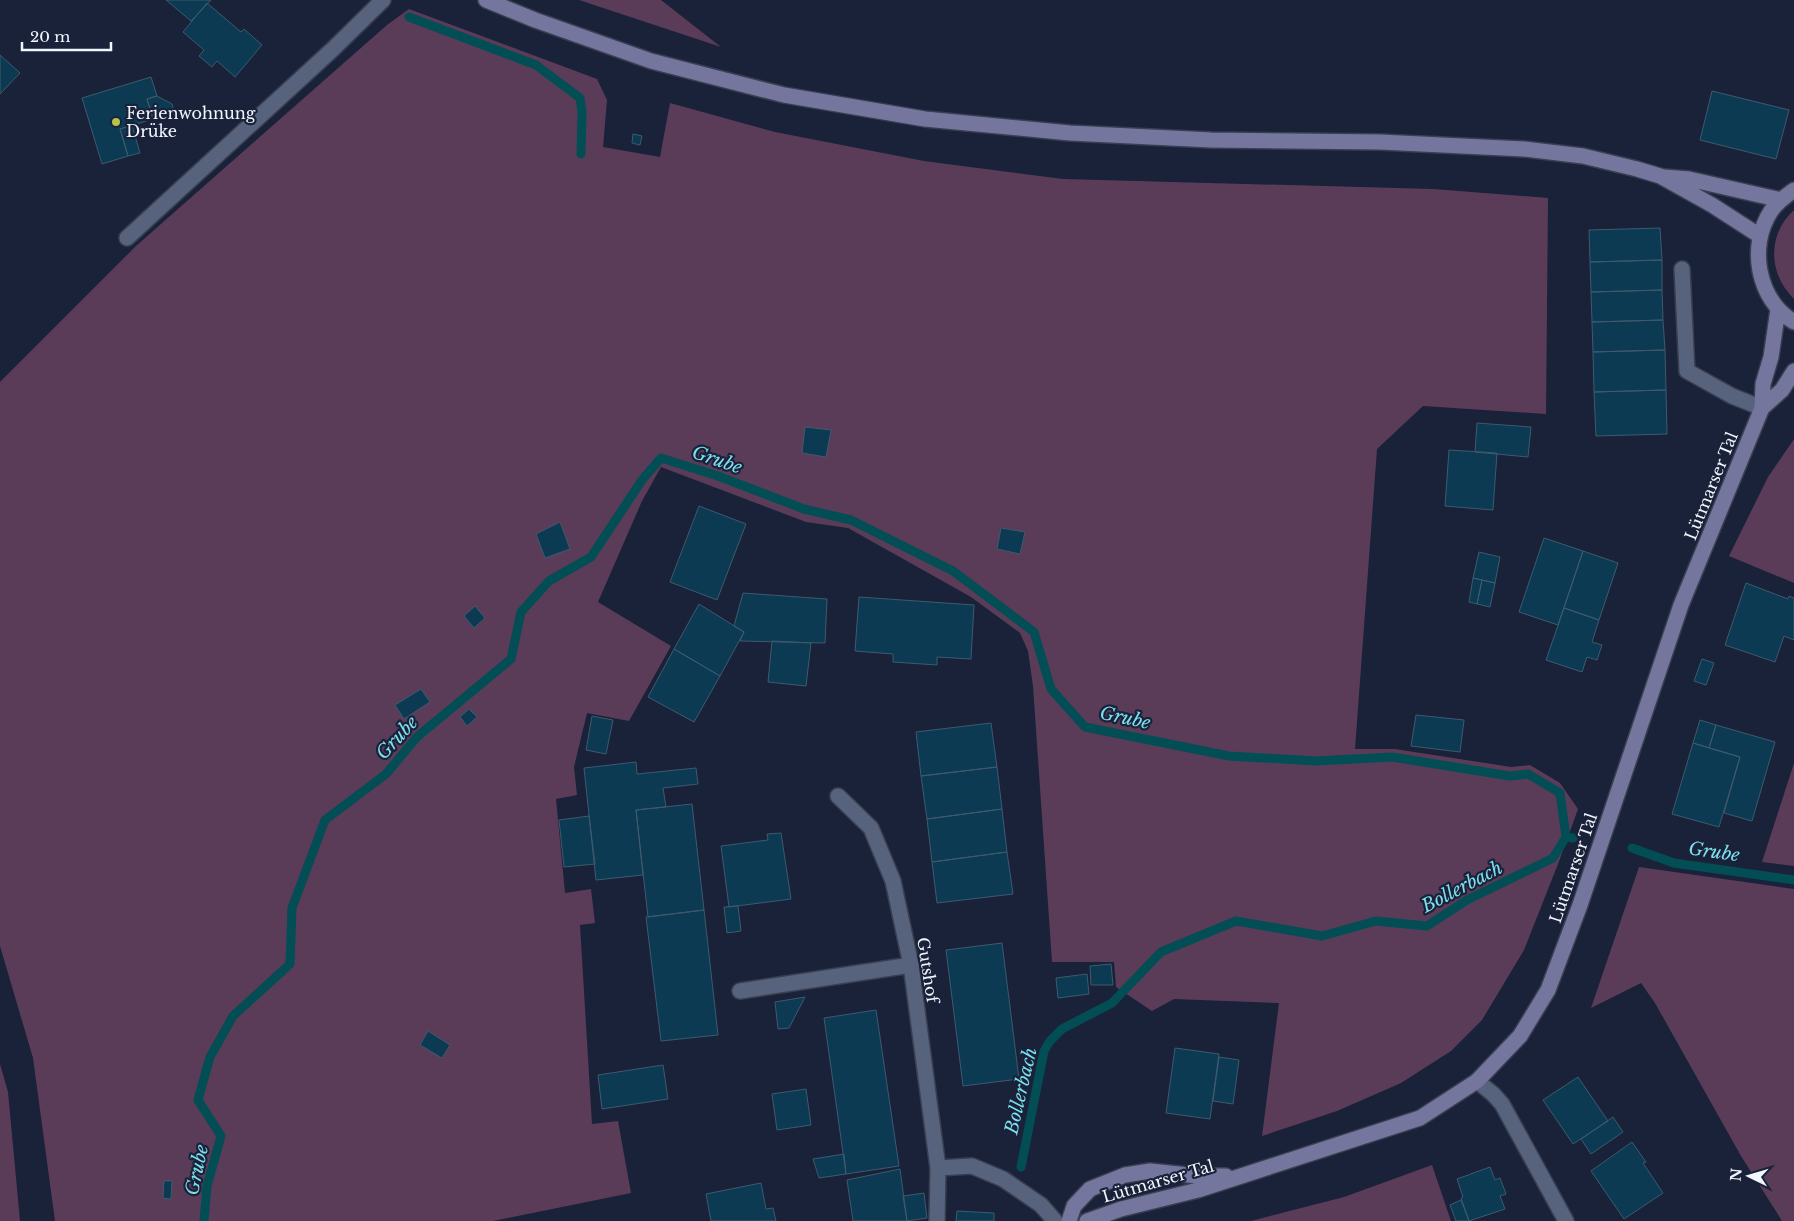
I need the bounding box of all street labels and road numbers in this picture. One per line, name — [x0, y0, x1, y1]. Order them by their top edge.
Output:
street label: Lütmarser Tal — [1680, 429, 1742, 543]
street label: Lütmarser Tal — [1545, 810, 1601, 926]
street label: Gutshof — [913, 936, 943, 1007]
street label: Lütmarser Tal — [1100, 1156, 1216, 1206]

